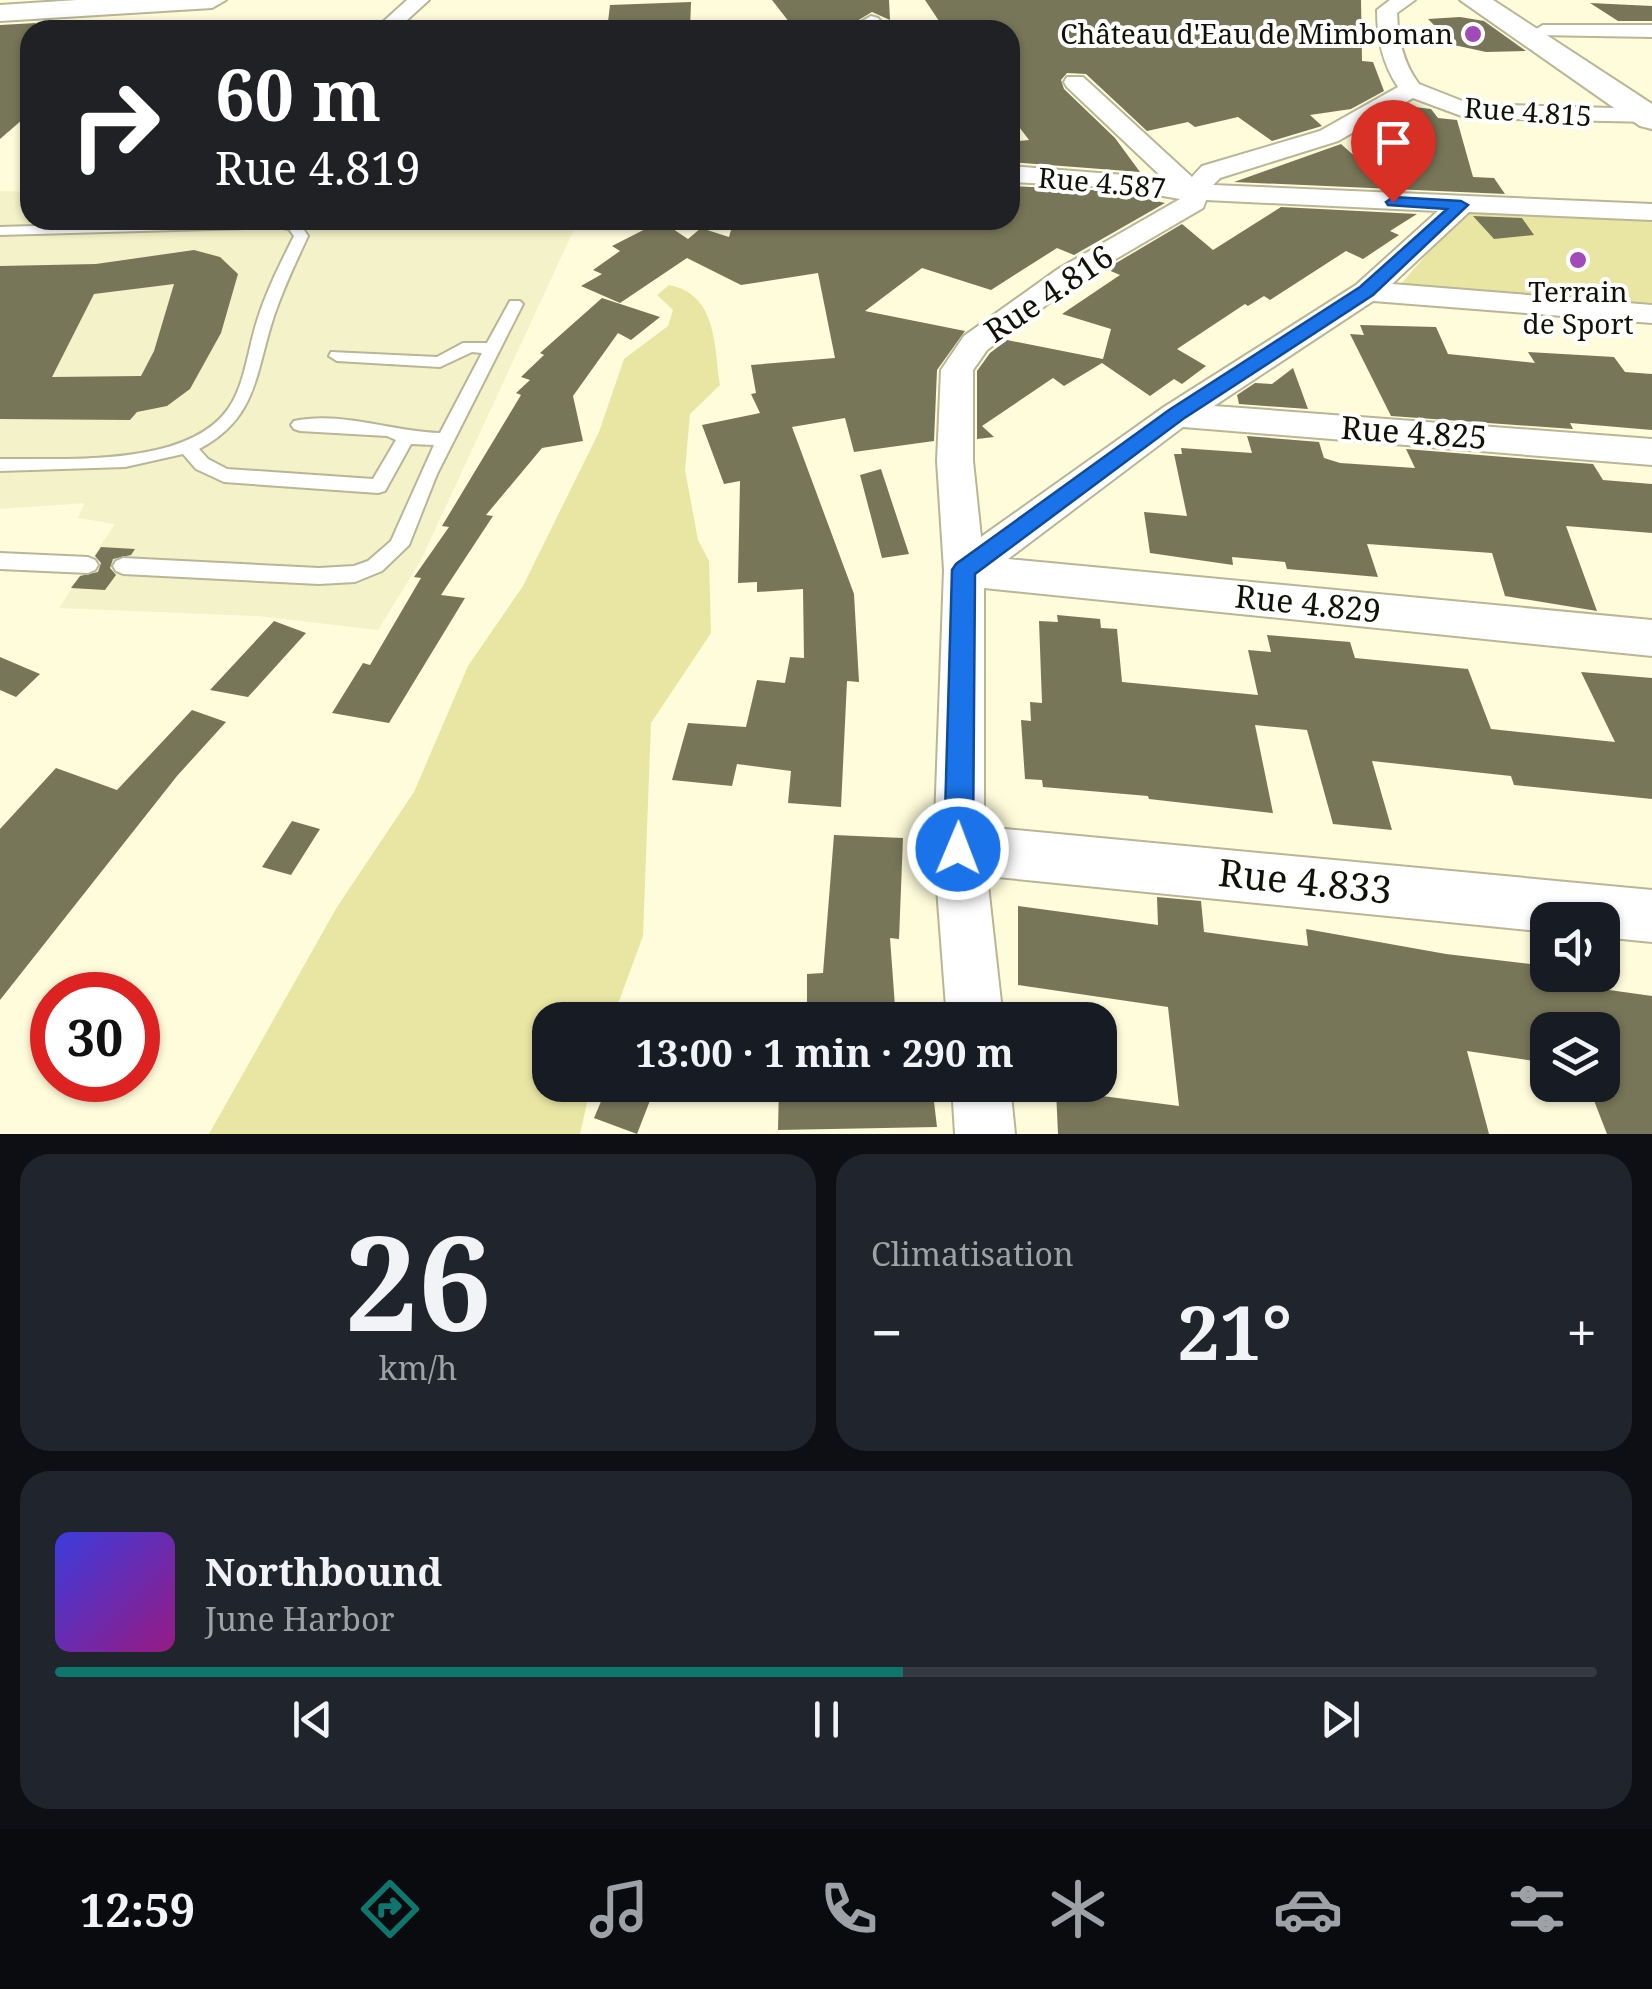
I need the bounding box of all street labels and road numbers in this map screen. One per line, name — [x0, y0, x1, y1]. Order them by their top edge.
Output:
street label: Rue 4.815 — [1463, 88, 1593, 134]
street label: Rue 4.587 — [1037, 157, 1168, 207]
street label: Rue 4.816 — [975, 234, 1121, 351]
street label: Rue 4.825 — [1340, 405, 1489, 458]
street label: Rue 4.829 — [1233, 573, 1383, 632]
street label: Rue 4.833 — [1216, 845, 1394, 915]

